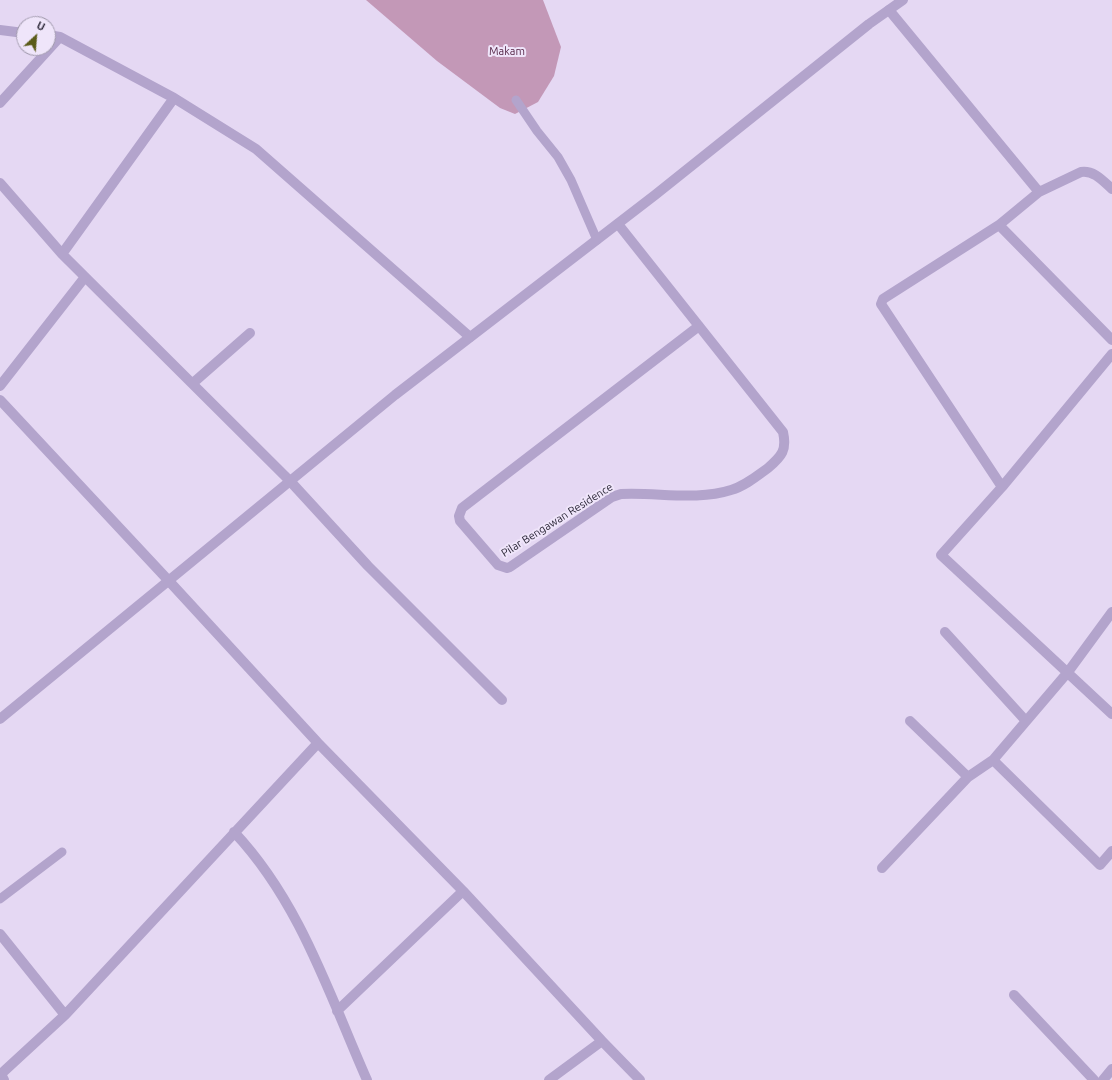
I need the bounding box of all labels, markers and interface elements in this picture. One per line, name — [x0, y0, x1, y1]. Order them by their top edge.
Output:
north arrow — [16, 16, 56, 56]
text: U — [35, 19, 47, 33]
park label: Makam — [489, 44, 525, 58]
street label: Pilar Bengawan Residence — [499, 480, 615, 560]

